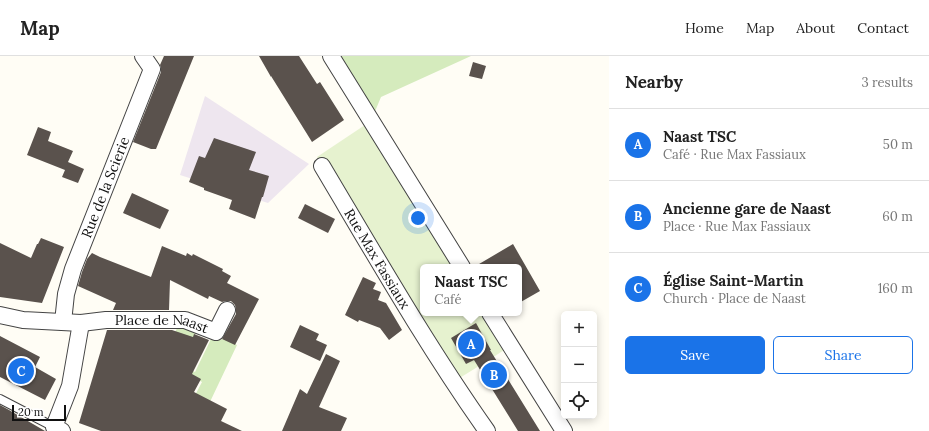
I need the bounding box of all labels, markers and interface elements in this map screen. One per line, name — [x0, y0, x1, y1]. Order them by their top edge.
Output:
text: Map — [20, 16, 60, 40]
text: Home — [685, 19, 724, 37]
text: Map — [746, 19, 774, 37]
text: About — [796, 19, 835, 37]
text: Contact — [857, 19, 909, 37]
text: Nearby — [625, 71, 683, 93]
text: 3 results — [861, 74, 913, 91]
text: Naast TSC — [663, 127, 736, 146]
street label: Rue de la Scierie — [77, 134, 134, 240]
text: A — [634, 136, 642, 153]
text: 50 m — [883, 136, 913, 153]
text: Café · Rue Max Fassiaux — [663, 146, 806, 163]
text: Ancienne gare de Naast — [663, 199, 831, 218]
street label: Rue Max Fassiaux — [340, 205, 415, 313]
your location — [408, 208, 428, 228]
text: B — [634, 208, 642, 225]
text: 60 m — [882, 208, 913, 225]
text: Place · Rue Max Fassiaux — [663, 218, 811, 235]
popup — [420, 264, 522, 316]
text: Église Saint-Martin — [663, 271, 804, 290]
text: Naast TSC — [434, 272, 508, 291]
text: C — [634, 280, 642, 297]
text: 160 m — [878, 280, 913, 297]
text: Church · Place de Naast — [663, 290, 806, 307]
text: Café — [434, 291, 461, 308]
street label: Place de Naast — [115, 311, 212, 337]
map controls — [561, 311, 597, 419]
button: + — [561, 311, 597, 347]
pin: A — [458, 329, 484, 359]
button: Save — [625, 336, 765, 374]
button: Share — [773, 336, 913, 374]
button: − — [561, 347, 597, 383]
pin: C — [8, 356, 34, 386]
pin: B — [481, 360, 507, 390]
button: locate — [561, 383, 597, 419]
scale bar — [12, 403, 66, 422]
text: 20 m — [18, 405, 43, 419]

